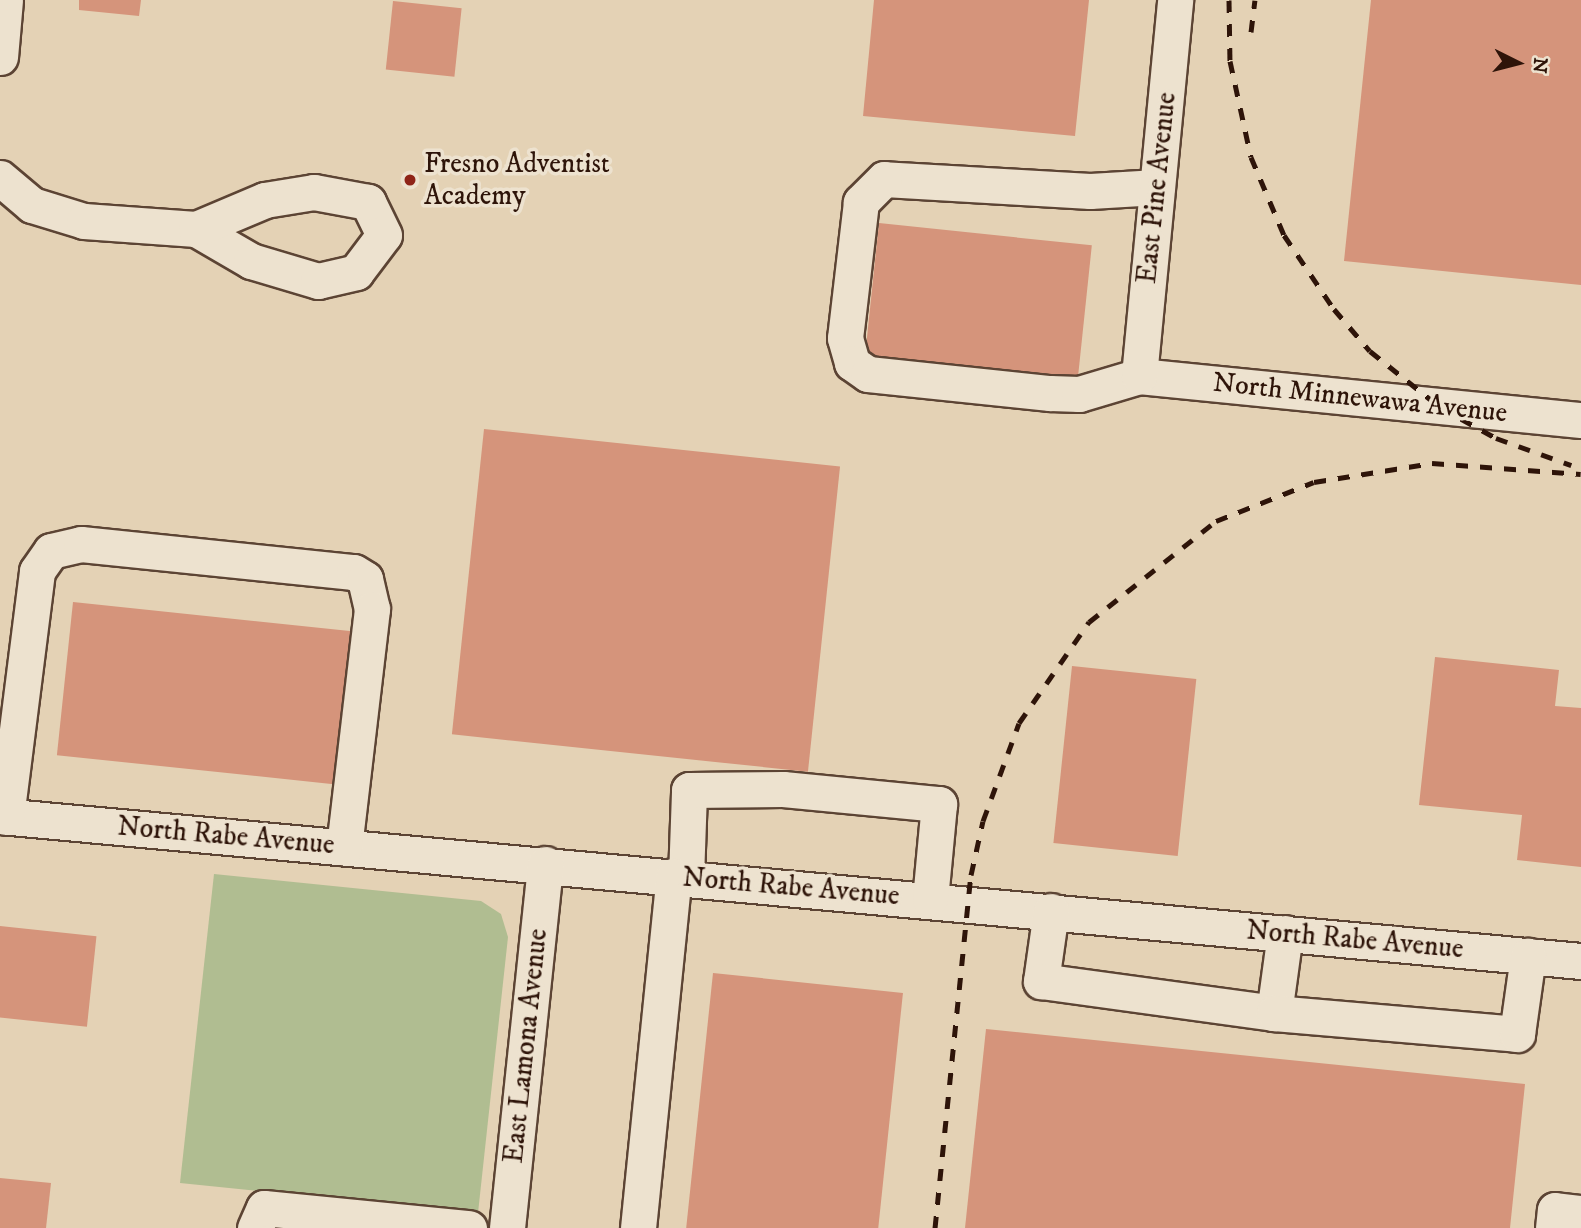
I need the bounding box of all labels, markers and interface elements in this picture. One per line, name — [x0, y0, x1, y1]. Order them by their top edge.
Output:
north arrow — [1483, 28, 1553, 98]
text: N — [1527, 56, 1552, 74]
street label: East Pine Avenue — [1130, 91, 1184, 285]
place label: Fresno Adventist Academy — [424, 147, 610, 213]
marker: Fresno Adventist Academy — [402, 172, 418, 188]
street label: North Minnewawa Avenue — [1211, 366, 1509, 430]
street label: North Rabe Avenue — [116, 810, 336, 862]
street label: North Rabe Avenue — [681, 861, 901, 913]
street label: North Rabe Avenue — [1245, 914, 1465, 966]
street label: East Lamona Avenue — [497, 927, 555, 1165]

